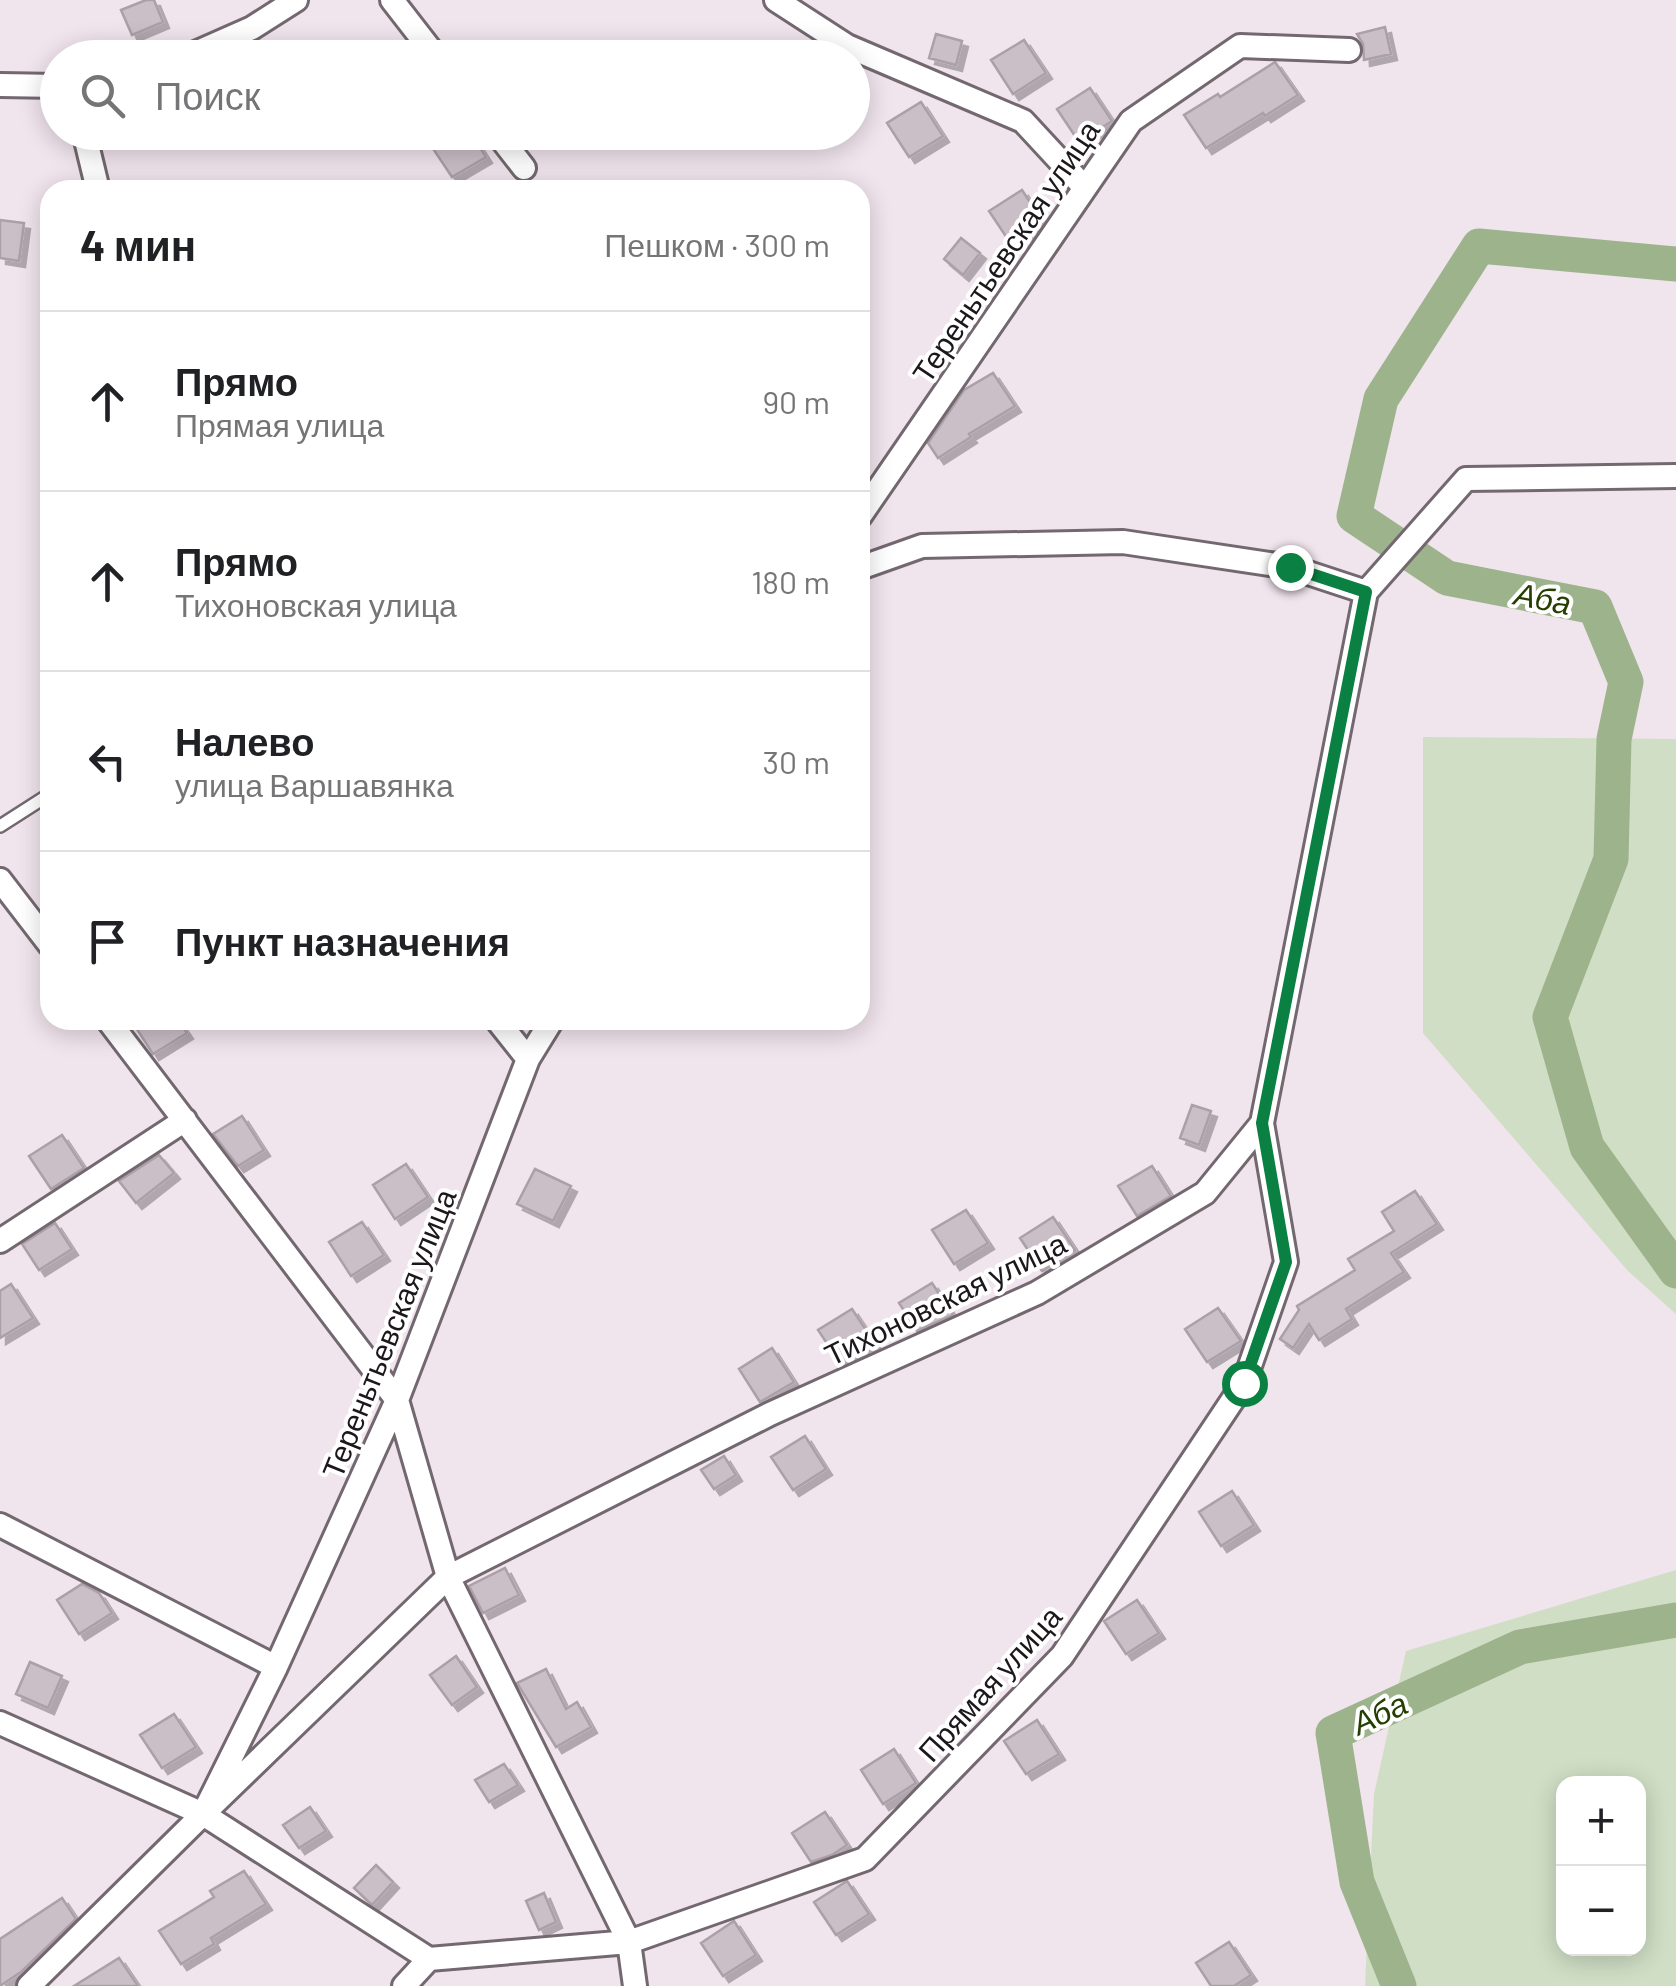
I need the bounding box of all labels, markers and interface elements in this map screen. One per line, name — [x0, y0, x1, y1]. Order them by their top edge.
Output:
search box — [40, 40, 870, 150]
icon: search — [75, 68, 130, 123]
text: Поиск — [155, 72, 260, 118]
street label: Тереньтьевская улица — [904, 113, 1106, 389]
text: 4 мин — [80, 219, 196, 269]
text: Пешком · 300 m — [604, 225, 830, 263]
text: Прямо — [175, 358, 298, 404]
icon: ahead — [80, 374, 135, 429]
text: 90 m — [762, 382, 830, 420]
text: Прямая улица — [175, 405, 384, 443]
text: Прямо — [175, 538, 298, 584]
route end — [1268, 545, 1314, 591]
icon: ahead — [80, 554, 135, 609]
text: 180 m — [751, 562, 830, 600]
water label: Аба — [1510, 573, 1574, 621]
text: Тихоновская улица — [175, 585, 457, 623]
text: Налево — [175, 718, 314, 764]
icon: left — [80, 734, 135, 789]
text: 30 m — [763, 742, 830, 780]
text: улица Варшавянка — [175, 765, 454, 803]
icon: arrive — [80, 914, 135, 969]
text: Пункт назначения — [175, 918, 510, 964]
street label: Тереньтьевская улица — [314, 1183, 463, 1483]
street label: Тихоновская улица — [818, 1224, 1072, 1372]
route start — [1222, 1361, 1268, 1407]
street label: Прямая улица — [910, 1598, 1068, 1768]
water label: Аба — [1343, 1683, 1413, 1742]
map controls — [1556, 1776, 1646, 1956]
button: + — [1556, 1776, 1646, 1866]
button: − — [1556, 1866, 1646, 1956]

